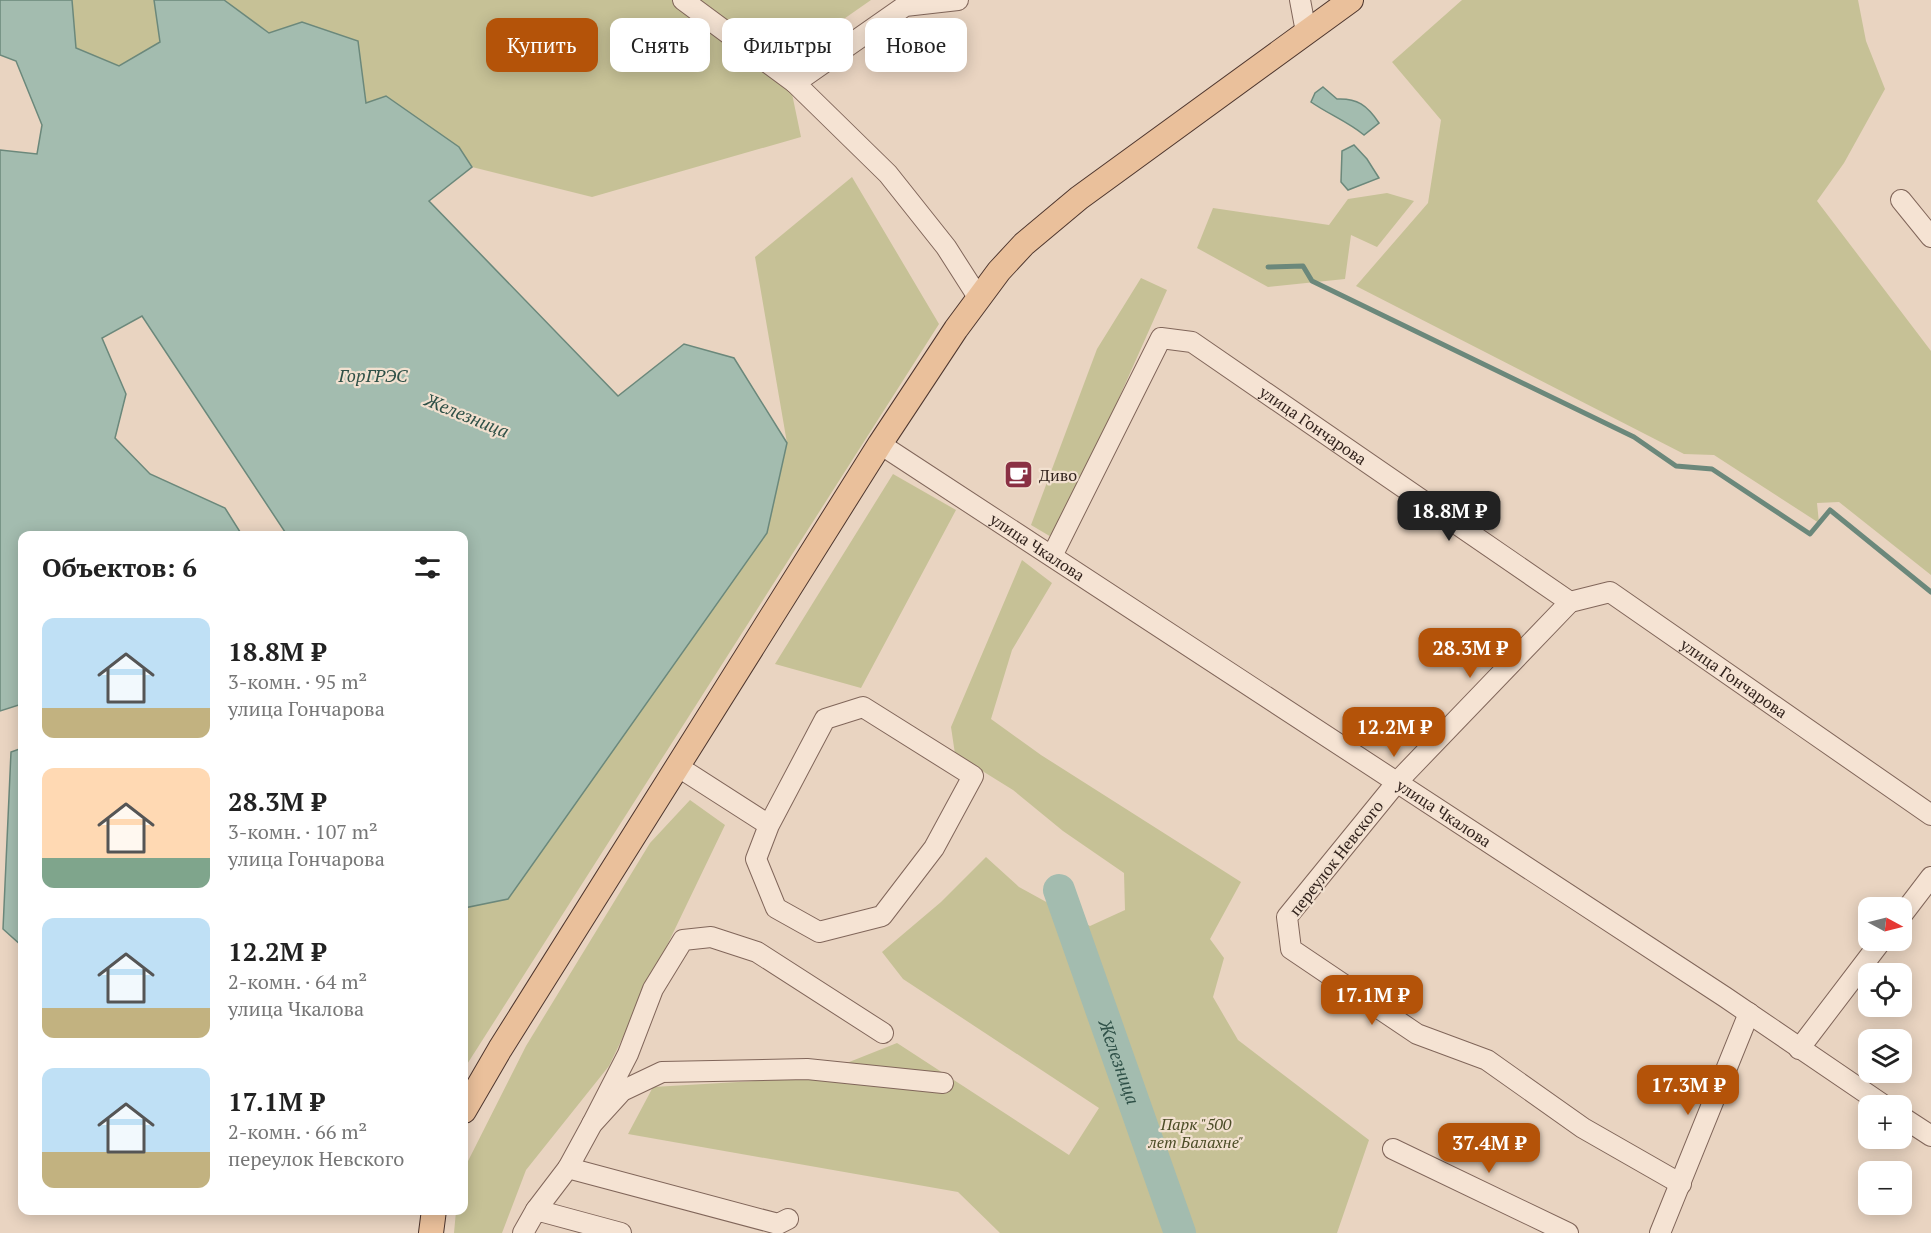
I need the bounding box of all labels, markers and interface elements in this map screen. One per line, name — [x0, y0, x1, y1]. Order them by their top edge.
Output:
chip: Купить — [486, 18, 598, 72]
chip: Снять — [610, 18, 710, 72]
chip: Фильтры — [722, 18, 853, 72]
chip: Новое — [865, 18, 967, 72]
water label: ГорГРЭС — [337, 363, 409, 387]
street label: улица Гончарова — [1254, 380, 1371, 470]
water label: Железница — [420, 387, 513, 443]
cafe icon: Диво — [1002, 459, 1034, 491]
place label: Диво — [1039, 464, 1077, 486]
pin: 18.8M ₽ — [1394, 491, 1504, 542]
text: 18.8M ₽ — [1411, 497, 1487, 524]
street label: улица Чкалова — [985, 507, 1089, 586]
text: Объектов: 6 — [42, 550, 197, 584]
icon: filters — [411, 551, 444, 584]
pin: 28.3M ₽ — [1415, 628, 1525, 679]
street label: улица Гончарова — [1675, 633, 1792, 723]
text: 18.8M ₽ — [228, 634, 326, 668]
text: 28.3M ₽ — [1432, 634, 1508, 661]
icon: home — [90, 642, 162, 714]
text: 3-комн. · 95 m² — [228, 668, 367, 695]
text: улица Гончарова — [228, 695, 385, 722]
pin: 12.2M ₽ — [1339, 707, 1449, 758]
text: 12.2M ₽ — [1356, 713, 1432, 740]
street label: улица Чкалова — [1391, 773, 1496, 852]
text: 28.3M ₽ — [228, 784, 326, 818]
icon: home — [90, 792, 162, 864]
street label: переулок Невского — [1284, 796, 1388, 920]
text: 3-комн. · 107 m² — [228, 818, 378, 845]
text: улица Гончарова — [228, 845, 385, 872]
north arrow — [1858, 897, 1912, 951]
map controls — [1858, 897, 1912, 1215]
text: 12.2M ₽ — [228, 934, 326, 968]
icon: home — [90, 942, 162, 1014]
button: locate — [1858, 963, 1912, 1017]
text: 2-комн. · 64 m² — [228, 968, 367, 995]
pin: 17.1M ₽ — [1317, 975, 1427, 1026]
text: 17.1M ₽ — [1335, 981, 1409, 1008]
text: улица Чкалова — [228, 995, 364, 1022]
water label: Железница — [1093, 1015, 1146, 1108]
button: layers — [1858, 1029, 1912, 1083]
pin: 17.3M ₽ — [1633, 1065, 1743, 1116]
text: 17.3M ₽ — [1651, 1071, 1725, 1098]
text: 17.1M ₽ — [228, 1084, 324, 1118]
icon: home — [90, 1092, 162, 1164]
button: + — [1858, 1095, 1912, 1149]
park label: Парк "500 лет Балахне" — [1148, 1113, 1243, 1153]
text: 2-комн. · 66 m² — [228, 1118, 367, 1145]
pin: 37.4M ₽ — [1434, 1123, 1544, 1174]
text: 37.4M ₽ — [1452, 1129, 1526, 1156]
text: переулок Невского — [228, 1145, 404, 1172]
button: − — [1858, 1161, 1912, 1215]

